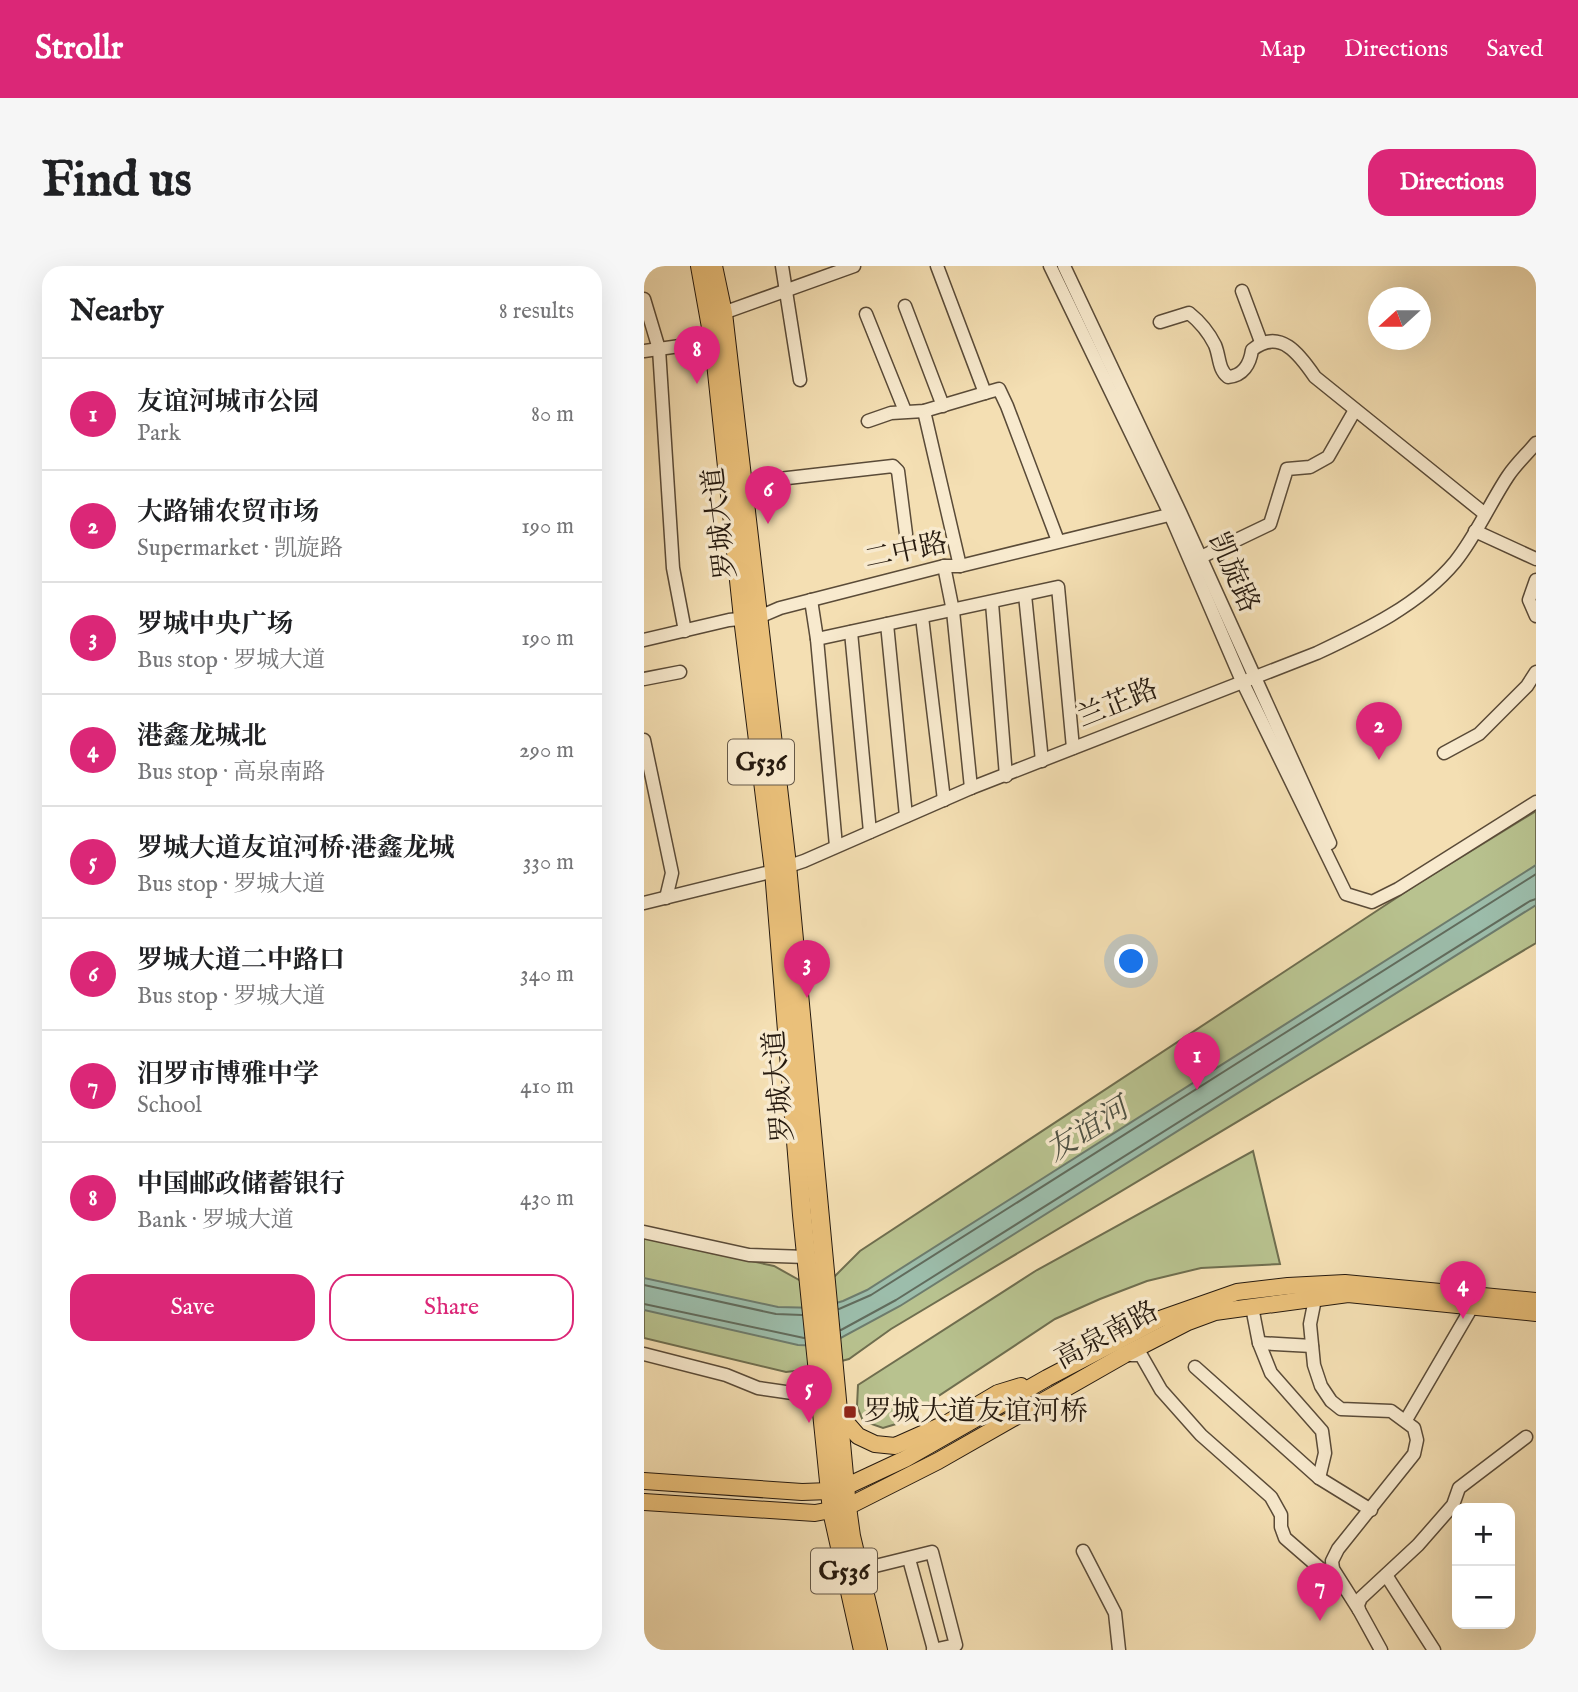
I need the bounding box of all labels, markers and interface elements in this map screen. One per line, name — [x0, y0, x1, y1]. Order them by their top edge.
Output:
text: Strollr — [35, 28, 123, 70]
text: Map — [1260, 34, 1306, 65]
text: Directions — [1344, 34, 1448, 65]
text: Saved — [1486, 34, 1543, 65]
button: Directions — [1368, 149, 1536, 216]
text: Find us — [42, 151, 192, 213]
north arrow — [1368, 287, 1431, 350]
text: Nearby — [70, 293, 163, 331]
text: 8 results — [499, 297, 574, 326]
pin: 8 — [674, 326, 720, 384]
text: 友谊河城市公园 — [137, 386, 319, 419]
text: 1 — [89, 400, 97, 429]
text: 80 m — [531, 400, 574, 429]
text: Park — [137, 419, 181, 448]
street label: 罗城大道 — [697, 465, 745, 581]
pin: 6 — [745, 466, 791, 524]
text: 大路铺农贸市场 — [137, 496, 319, 529]
text: 2 — [88, 512, 98, 541]
text: 190 m — [521, 512, 574, 541]
street label: 二中路 — [861, 526, 951, 578]
street label: 凯旋路 — [1200, 528, 1266, 618]
text: Supermarket · 凯旋路 — [137, 534, 343, 563]
text: 罗城中央广场 — [137, 608, 293, 641]
text: 3 — [89, 624, 97, 653]
text: 190 m — [521, 624, 574, 653]
text: Bus stop · 罗城大道 — [137, 646, 325, 675]
street label: 兰芷路 — [1072, 672, 1164, 736]
pin: 2 — [1356, 702, 1402, 760]
text: 港鑫龙城北 — [137, 720, 267, 753]
text: 4 — [87, 736, 99, 765]
text: 290 m — [519, 736, 574, 765]
road number: G536 — [728, 740, 794, 784]
text: Bus stop · 高泉南路 — [137, 758, 325, 787]
text: 罗城大道友谊河桥·港鑫龙城 — [137, 832, 455, 865]
text: 5 — [89, 848, 97, 877]
text: 330 m — [523, 848, 574, 877]
text: Bus stop · 罗城大道 — [137, 870, 325, 899]
pin: 3 — [784, 940, 830, 998]
text: 罗城大道二中路口 — [137, 944, 345, 977]
your location — [1114, 944, 1148, 978]
text: 6 — [88, 960, 98, 989]
text: 340 m — [520, 960, 574, 989]
text: Bus stop · 罗城大道 — [137, 982, 325, 1011]
street label: 罗城大道 — [758, 1029, 802, 1143]
pin: 1 — [1174, 1032, 1220, 1090]
text: 汨罗市博雅中学 — [137, 1058, 319, 1091]
text: 7 — [88, 1072, 98, 1101]
text: 410 m — [520, 1072, 574, 1101]
water label: 友谊河 — [1040, 1088, 1140, 1171]
text: School — [137, 1091, 202, 1120]
text: 中国邮政储蓄银行 — [137, 1168, 345, 1201]
text: 8 — [88, 1184, 98, 1213]
text: 430 m — [520, 1184, 574, 1213]
text: Bank · 罗城大道 — [137, 1206, 294, 1235]
pin: 4 — [1440, 1261, 1486, 1319]
button: Save — [70, 1274, 315, 1341]
button: Share — [329, 1274, 574, 1341]
street label: 高泉南路 — [1049, 1294, 1165, 1378]
pin: 5 — [786, 1365, 832, 1423]
place label: 罗城大道友谊河桥 — [864, 1395, 1088, 1430]
marker: 罗城大道友谊河桥 — [842, 1404, 858, 1420]
map controls — [1452, 1503, 1515, 1629]
button: + — [1452, 1503, 1515, 1566]
road number: G536 — [811, 1548, 877, 1594]
pin: 7 — [1297, 1563, 1343, 1621]
button: − — [1452, 1566, 1515, 1629]

